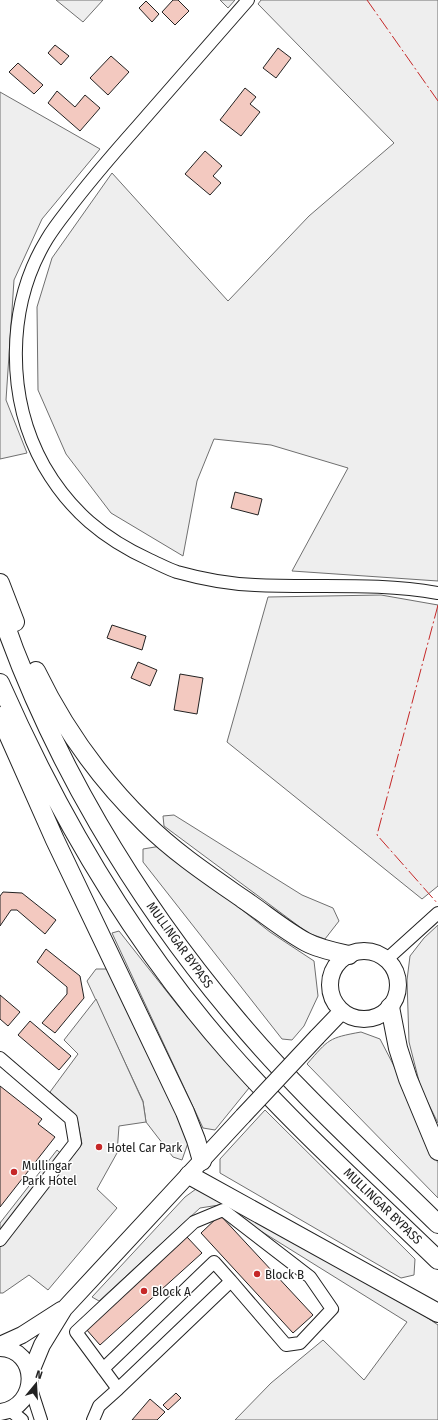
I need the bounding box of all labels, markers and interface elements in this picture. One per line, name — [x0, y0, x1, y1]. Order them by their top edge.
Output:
street label: MULLINGAR BYPASS — [144, 899, 216, 991]
place label: Hotel Car Park — [107, 1140, 183, 1155]
marker: Hotel Car Park — [94, 1142, 104, 1152]
place label: Mullingar Park Hotel — [22, 1158, 77, 1188]
street label: MULLINGAR BYPASS — [341, 1165, 425, 1247]
marker: Mullingar Park Hotel — [9, 1167, 19, 1177]
place label: Block B — [265, 1267, 304, 1282]
marker: Block B — [252, 1269, 262, 1279]
place label: Block A — [152, 1284, 191, 1299]
marker: Block A — [139, 1286, 149, 1296]
north arrow — [16, 1364, 56, 1404]
text: N — [34, 1368, 44, 1382]

